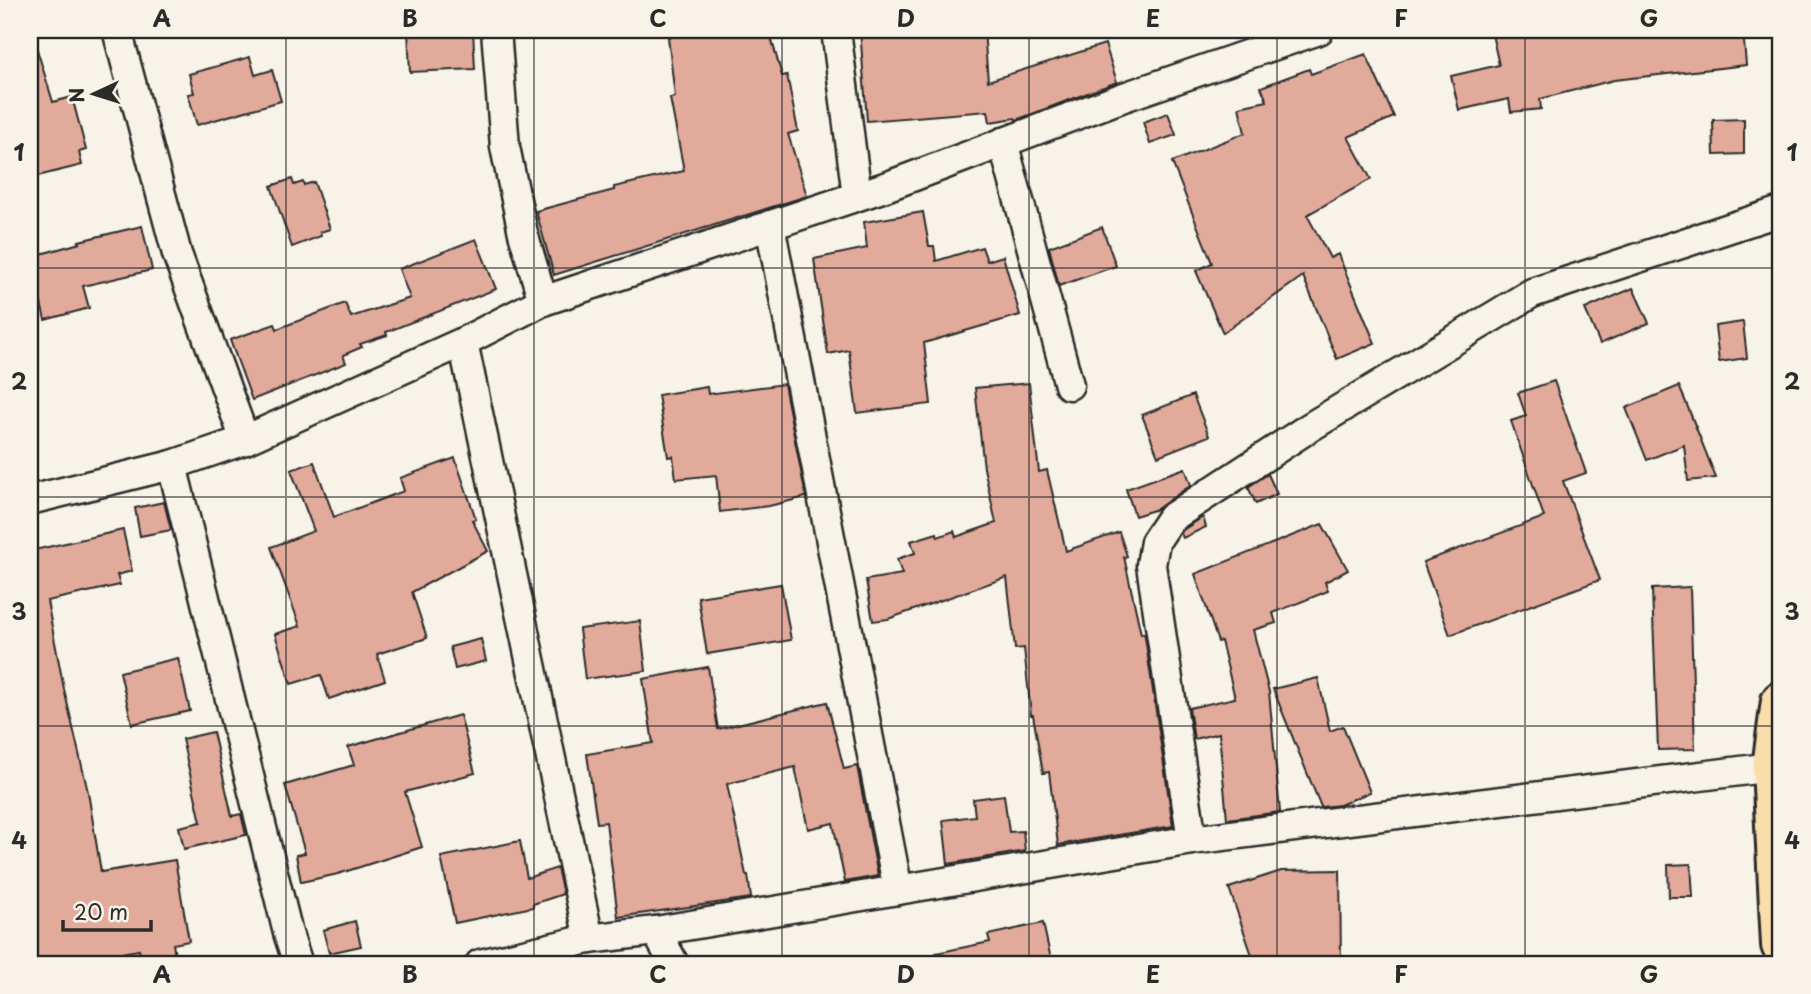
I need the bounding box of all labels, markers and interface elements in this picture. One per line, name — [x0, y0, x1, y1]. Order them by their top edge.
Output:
text: A — [153, 0, 171, 35]
text: B — [402, 0, 418, 35]
text: C — [649, 0, 667, 35]
text: D — [897, 0, 915, 35]
text: E — [1146, 0, 1160, 35]
text: F — [1394, 0, 1408, 35]
text: G — [1640, 0, 1658, 35]
north arrow — [60, 60, 130, 130]
text: N — [62, 87, 91, 104]
text: 1 — [14, 134, 25, 169]
text: 1 — [1787, 134, 1798, 169]
text: 2 — [11, 363, 27, 398]
text: 2 — [1784, 363, 1800, 398]
text: 3 — [11, 593, 27, 628]
text: 3 — [1784, 593, 1800, 628]
text: 4 — [11, 822, 27, 857]
text: 4 — [1784, 822, 1800, 857]
scale bar — [63, 889, 150, 933]
text: 20 m — [74, 895, 128, 927]
text: A — [153, 956, 171, 991]
text: B — [402, 956, 418, 991]
text: C — [649, 956, 667, 991]
text: D — [897, 956, 915, 991]
text: E — [1146, 956, 1160, 991]
text: F — [1394, 956, 1408, 991]
text: G — [1640, 956, 1658, 991]

